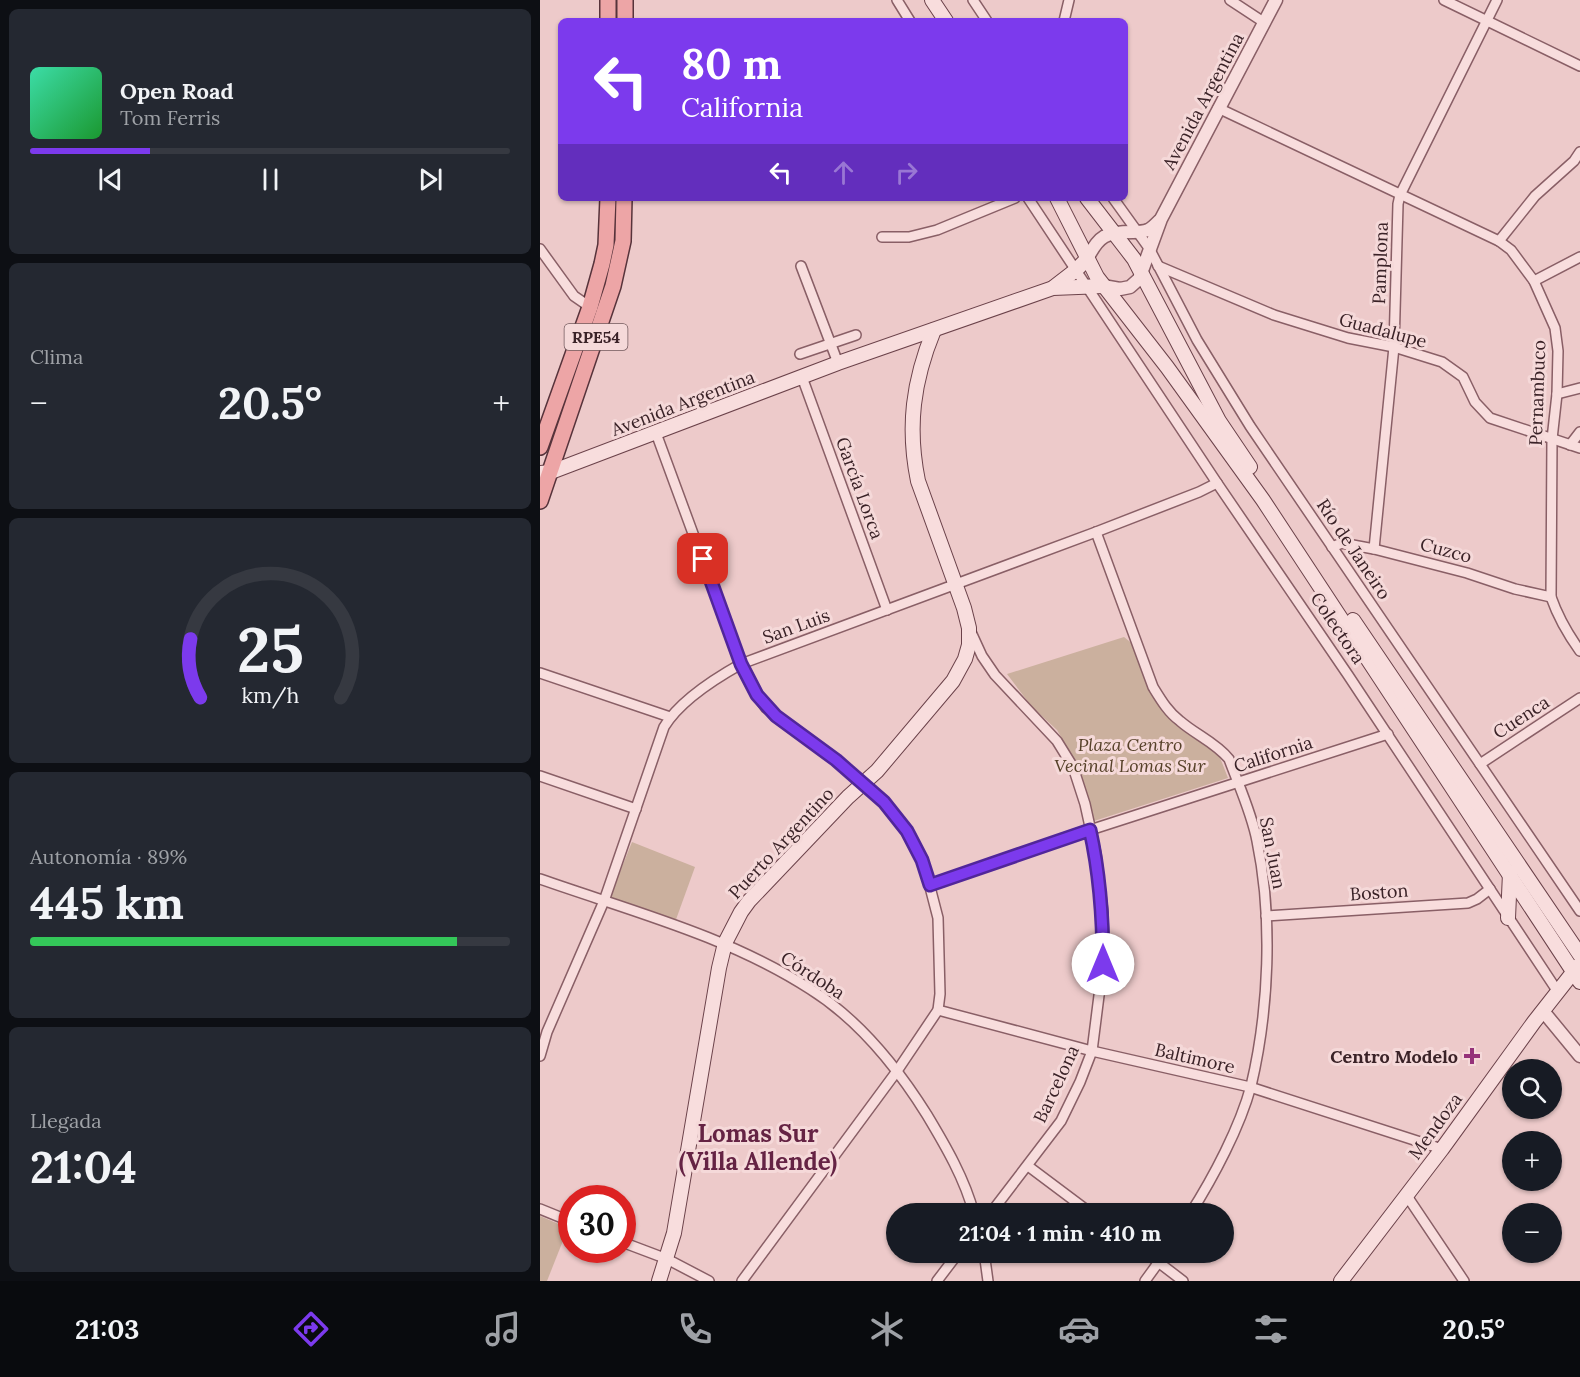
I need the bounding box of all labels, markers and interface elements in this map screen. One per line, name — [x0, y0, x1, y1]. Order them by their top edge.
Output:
street label: Avenida Argentina — [1157, 28, 1249, 174]
text: 80 m — [681, 37, 781, 91]
icon: left — [582, 42, 660, 120]
text: Open Road — [120, 77, 234, 105]
text: California — [681, 90, 803, 124]
text: Tom Ferris — [120, 105, 220, 130]
icon: left — [764, 156, 797, 189]
icon: ahead — [827, 156, 860, 189]
icon: right — [890, 156, 923, 189]
icon: previous — [94, 163, 127, 196]
icon: pause — [254, 163, 287, 196]
icon: next — [414, 163, 447, 196]
street label: Pamplona — [1367, 221, 1393, 305]
street label: Guadalupe — [1337, 307, 1430, 353]
road number: RPE54 — [565, 324, 628, 350]
street label: Pernambuco — [1524, 340, 1550, 446]
text: Clima — [30, 344, 83, 369]
street label: Avenida Argentina — [607, 365, 758, 441]
text: 20.5° — [218, 374, 322, 431]
text: − — [30, 382, 48, 424]
text: + — [492, 382, 510, 424]
street label: García Lorca — [831, 434, 889, 542]
street label: Río de Janeiro — [1312, 494, 1396, 604]
street label: Cuzco — [1418, 532, 1474, 568]
pin — [677, 533, 728, 584]
icon: arrive — [686, 542, 719, 575]
street label: Colectora — [1306, 588, 1370, 668]
street label: San Luis — [759, 603, 833, 649]
text: 25 — [237, 609, 303, 689]
text: km/h — [241, 681, 299, 709]
street label: Cuenca — [1488, 690, 1554, 744]
street label: California — [1231, 730, 1315, 778]
park label: Plaza Centro Vecinal Lomas Sur — [1054, 733, 1207, 777]
street label: Puerto Argentino — [723, 782, 839, 904]
street label: San Juan — [1255, 815, 1291, 891]
text: Autonomía · 89% — [30, 844, 187, 869]
text: 445 km — [30, 874, 184, 931]
street label: Boston — [1349, 878, 1409, 906]
position arrow — [1071, 932, 1135, 996]
street label: Córdoba — [777, 946, 849, 1004]
street label: Baltimore — [1153, 1038, 1238, 1078]
street label: Barcelona — [1028, 1042, 1084, 1126]
place label: Centro Modelo — [1330, 1045, 1458, 1068]
marker: Centro Modelo — [1463, 1047, 1481, 1065]
map controls — [1502, 1059, 1562, 1263]
button: search — [1502, 1059, 1562, 1119]
street label: Mendoza — [1403, 1088, 1467, 1164]
text: Llegada — [30, 1108, 102, 1133]
district label: Lomas Sur (Villa Allende) — [679, 1118, 837, 1177]
button: + — [1502, 1131, 1562, 1191]
text: 21:04 — [30, 1138, 137, 1195]
speed limit sign: 30 — [558, 1185, 636, 1263]
button: − — [1502, 1203, 1562, 1263]
text: 21:04 · 1 min · 410 m — [959, 1219, 1161, 1247]
icon: directions — [290, 1308, 332, 1350]
icon: music — [482, 1308, 524, 1350]
icon: phone — [674, 1308, 716, 1350]
icon: climate — [866, 1308, 908, 1350]
icon: car — [1058, 1308, 1100, 1350]
icon: filters — [1250, 1308, 1292, 1350]
text: 21:03 — [75, 1312, 139, 1346]
text: 20.5° — [1443, 1312, 1505, 1346]

